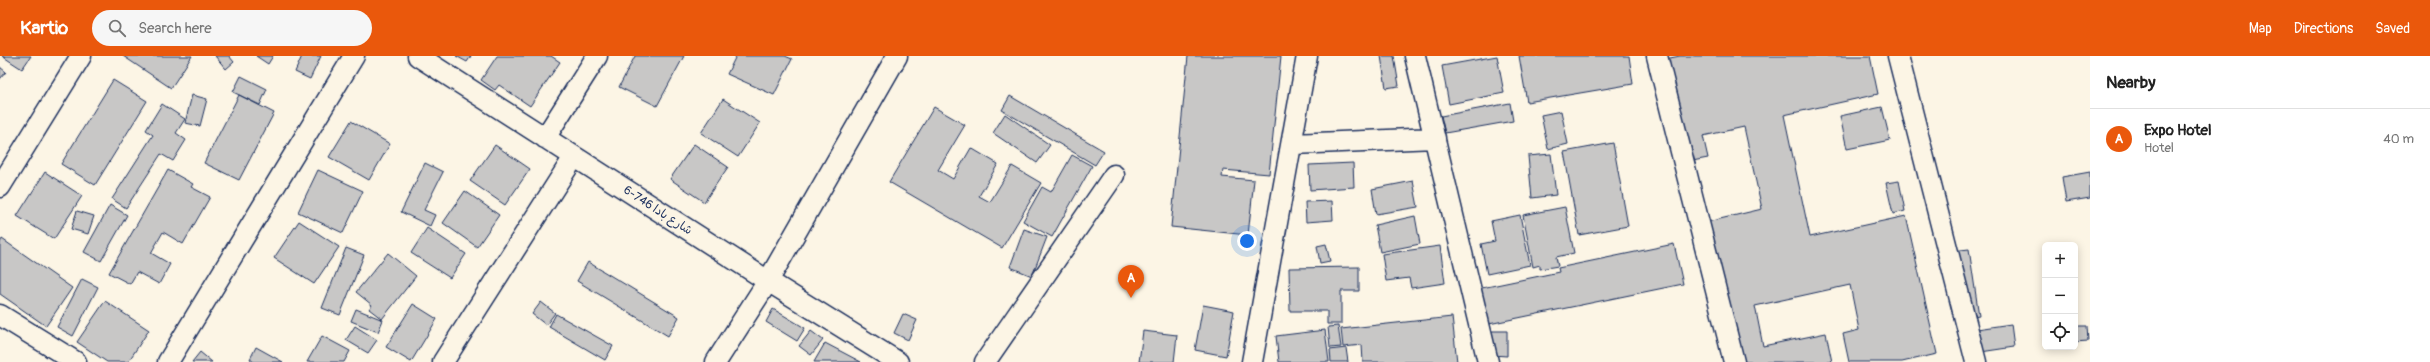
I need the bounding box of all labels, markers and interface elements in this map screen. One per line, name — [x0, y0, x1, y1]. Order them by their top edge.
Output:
search box — [92, 10, 372, 46]
text: Kartio — [20, 16, 68, 40]
icon: search — [106, 17, 128, 39]
text: Search here — [138, 19, 212, 38]
text: Map — [2249, 20, 2272, 37]
text: Directions — [2294, 20, 2353, 37]
text: Saved — [2375, 20, 2410, 37]
text: Nearby — [2106, 72, 2155, 93]
text: Expo Hotel — [2144, 121, 2212, 140]
text: A — [2115, 131, 2123, 147]
text: 40 m — [2383, 131, 2414, 147]
text: Hotel — [2144, 140, 2174, 156]
street label: شارع بادا 746-6 — [620, 183, 695, 239]
your location — [1237, 231, 1257, 251]
map controls — [2042, 242, 2078, 350]
button: + — [2042, 242, 2078, 278]
pin: A — [1118, 265, 1144, 298]
button: − — [2042, 278, 2078, 314]
button: locate — [2042, 314, 2078, 350]

